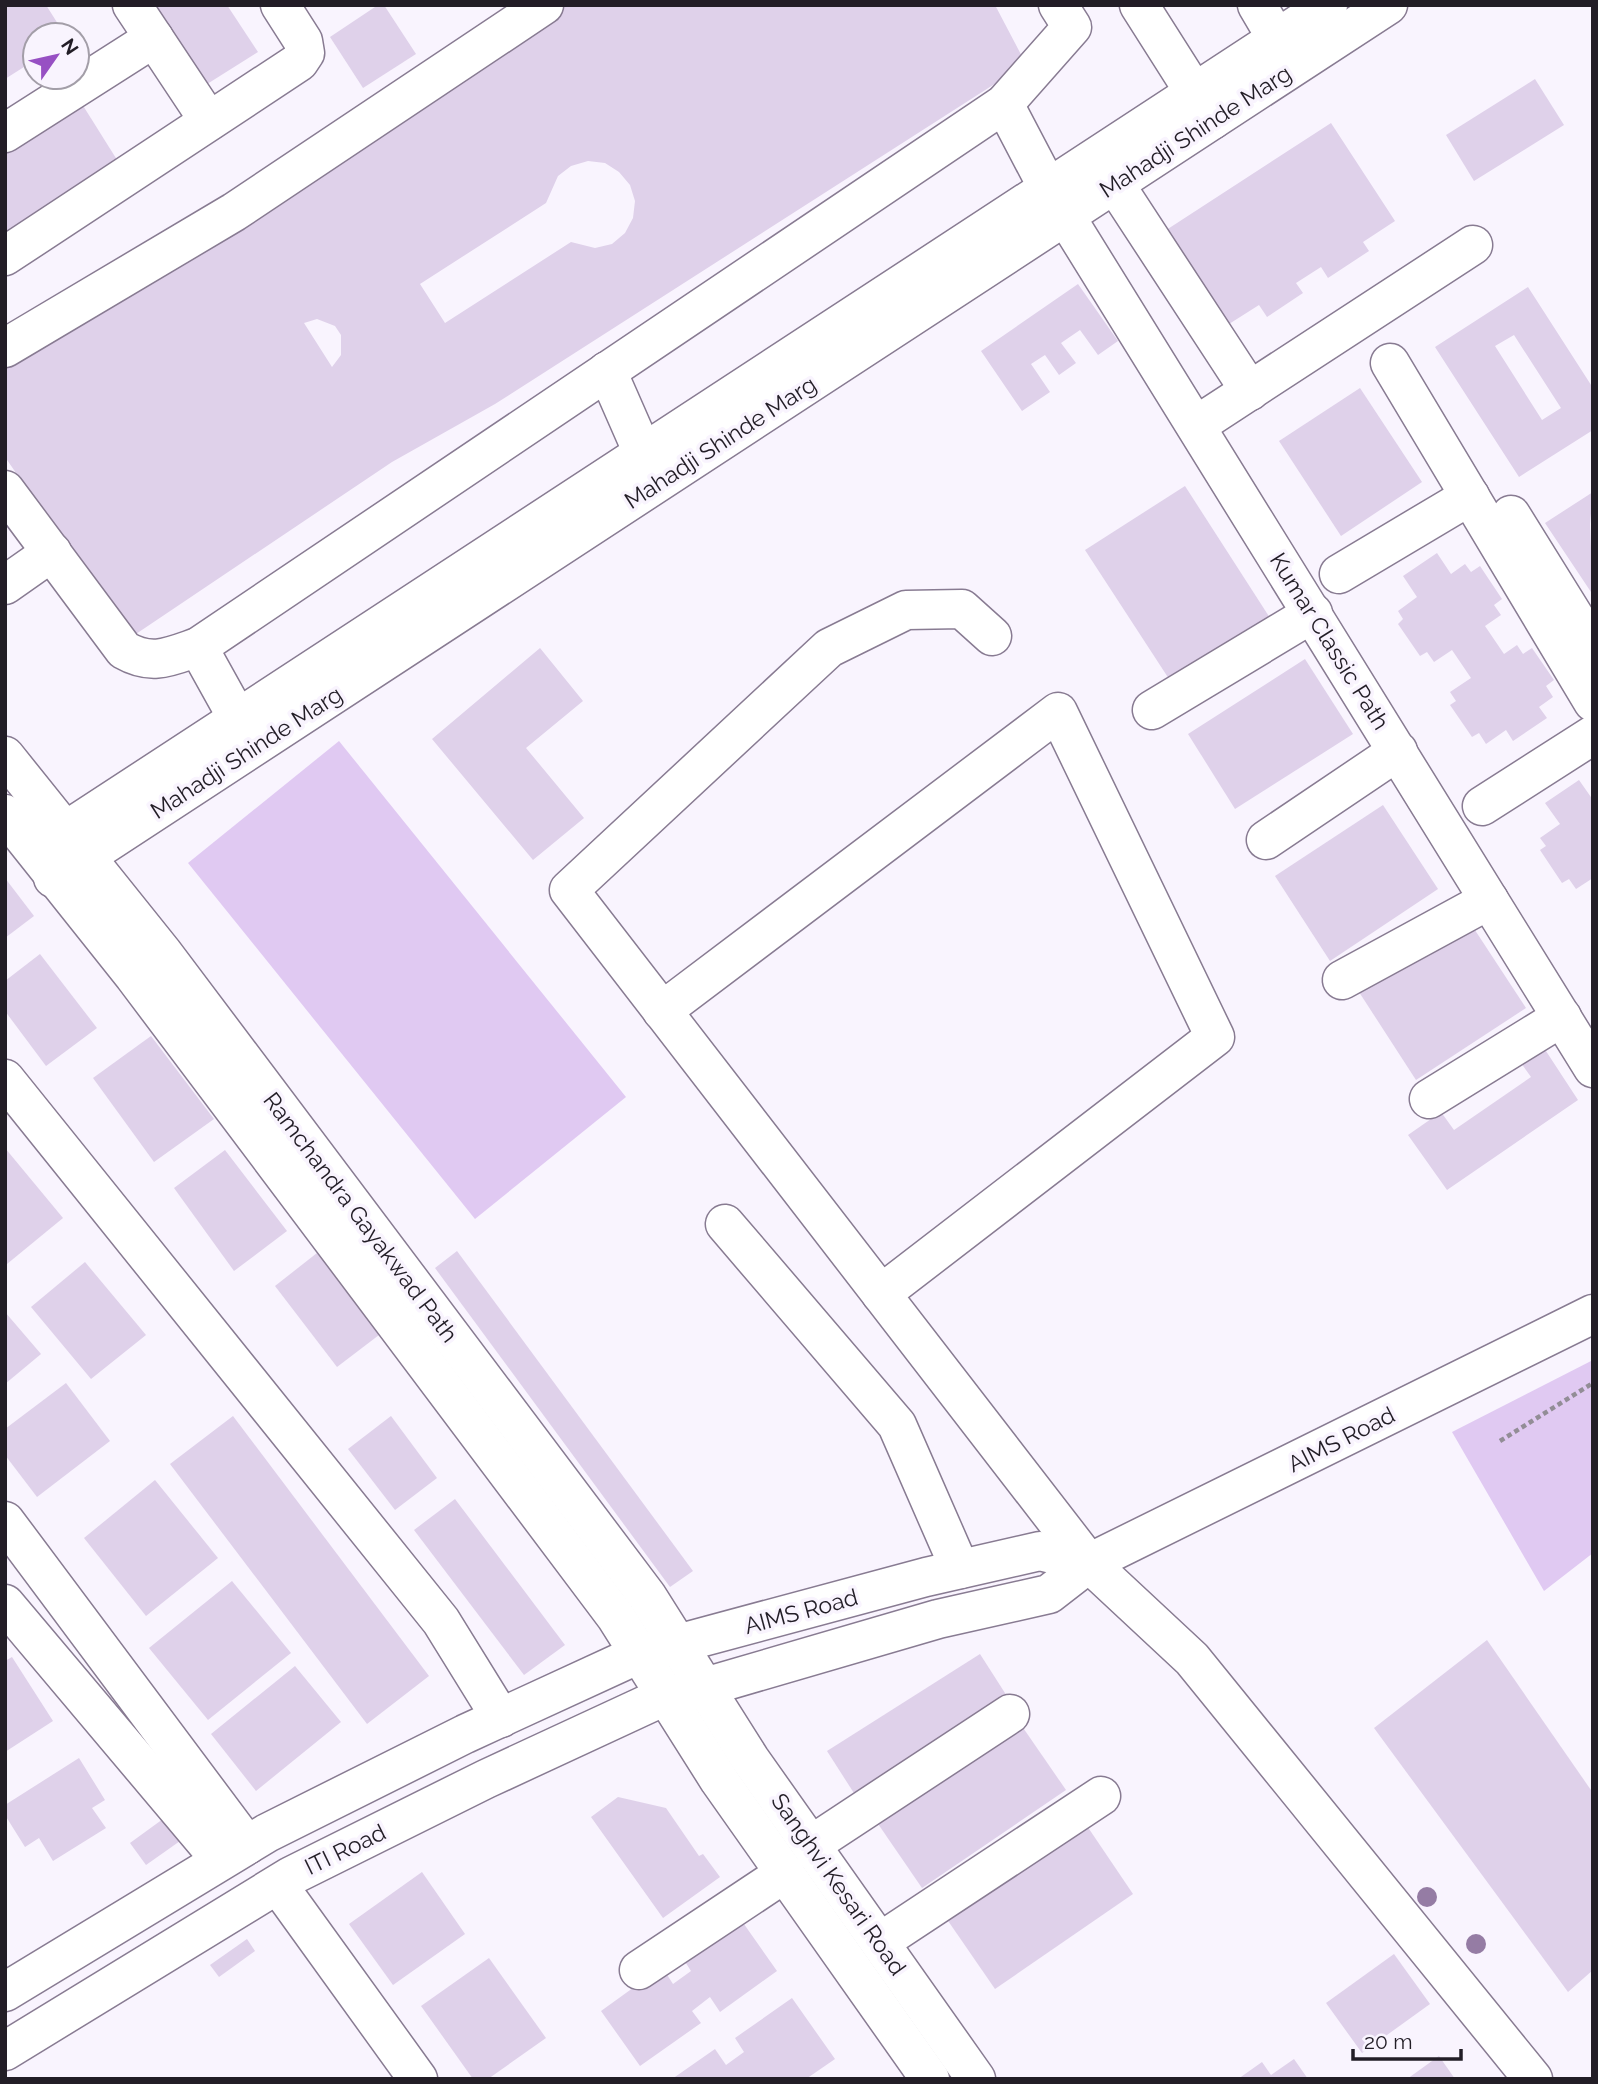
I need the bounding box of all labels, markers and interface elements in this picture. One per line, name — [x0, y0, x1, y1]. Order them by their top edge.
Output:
north arrow — [21, 21, 91, 91]
text: N — [57, 34, 83, 59]
street label: Mahadji Shinde Marg — [1094, 59, 1296, 203]
street label: Mahadji Shinde Marg — [619, 370, 821, 514]
street label: Kumar Classic Path — [1265, 548, 1395, 734]
street label: Mahadji Shinde Marg — [145, 680, 347, 824]
street label: Ramchandra Gayakwad Path — [258, 1087, 464, 1347]
street label: AIMS Road — [1283, 1401, 1399, 1477]
street label: AIMS Road — [741, 1583, 861, 1639]
street label: Sanghvi Kesari Road — [766, 1788, 912, 1980]
street label: ITI Road — [300, 1818, 390, 1880]
scale bar — [1353, 2018, 1462, 2062]
text: 20 m — [1364, 2029, 1412, 2054]

